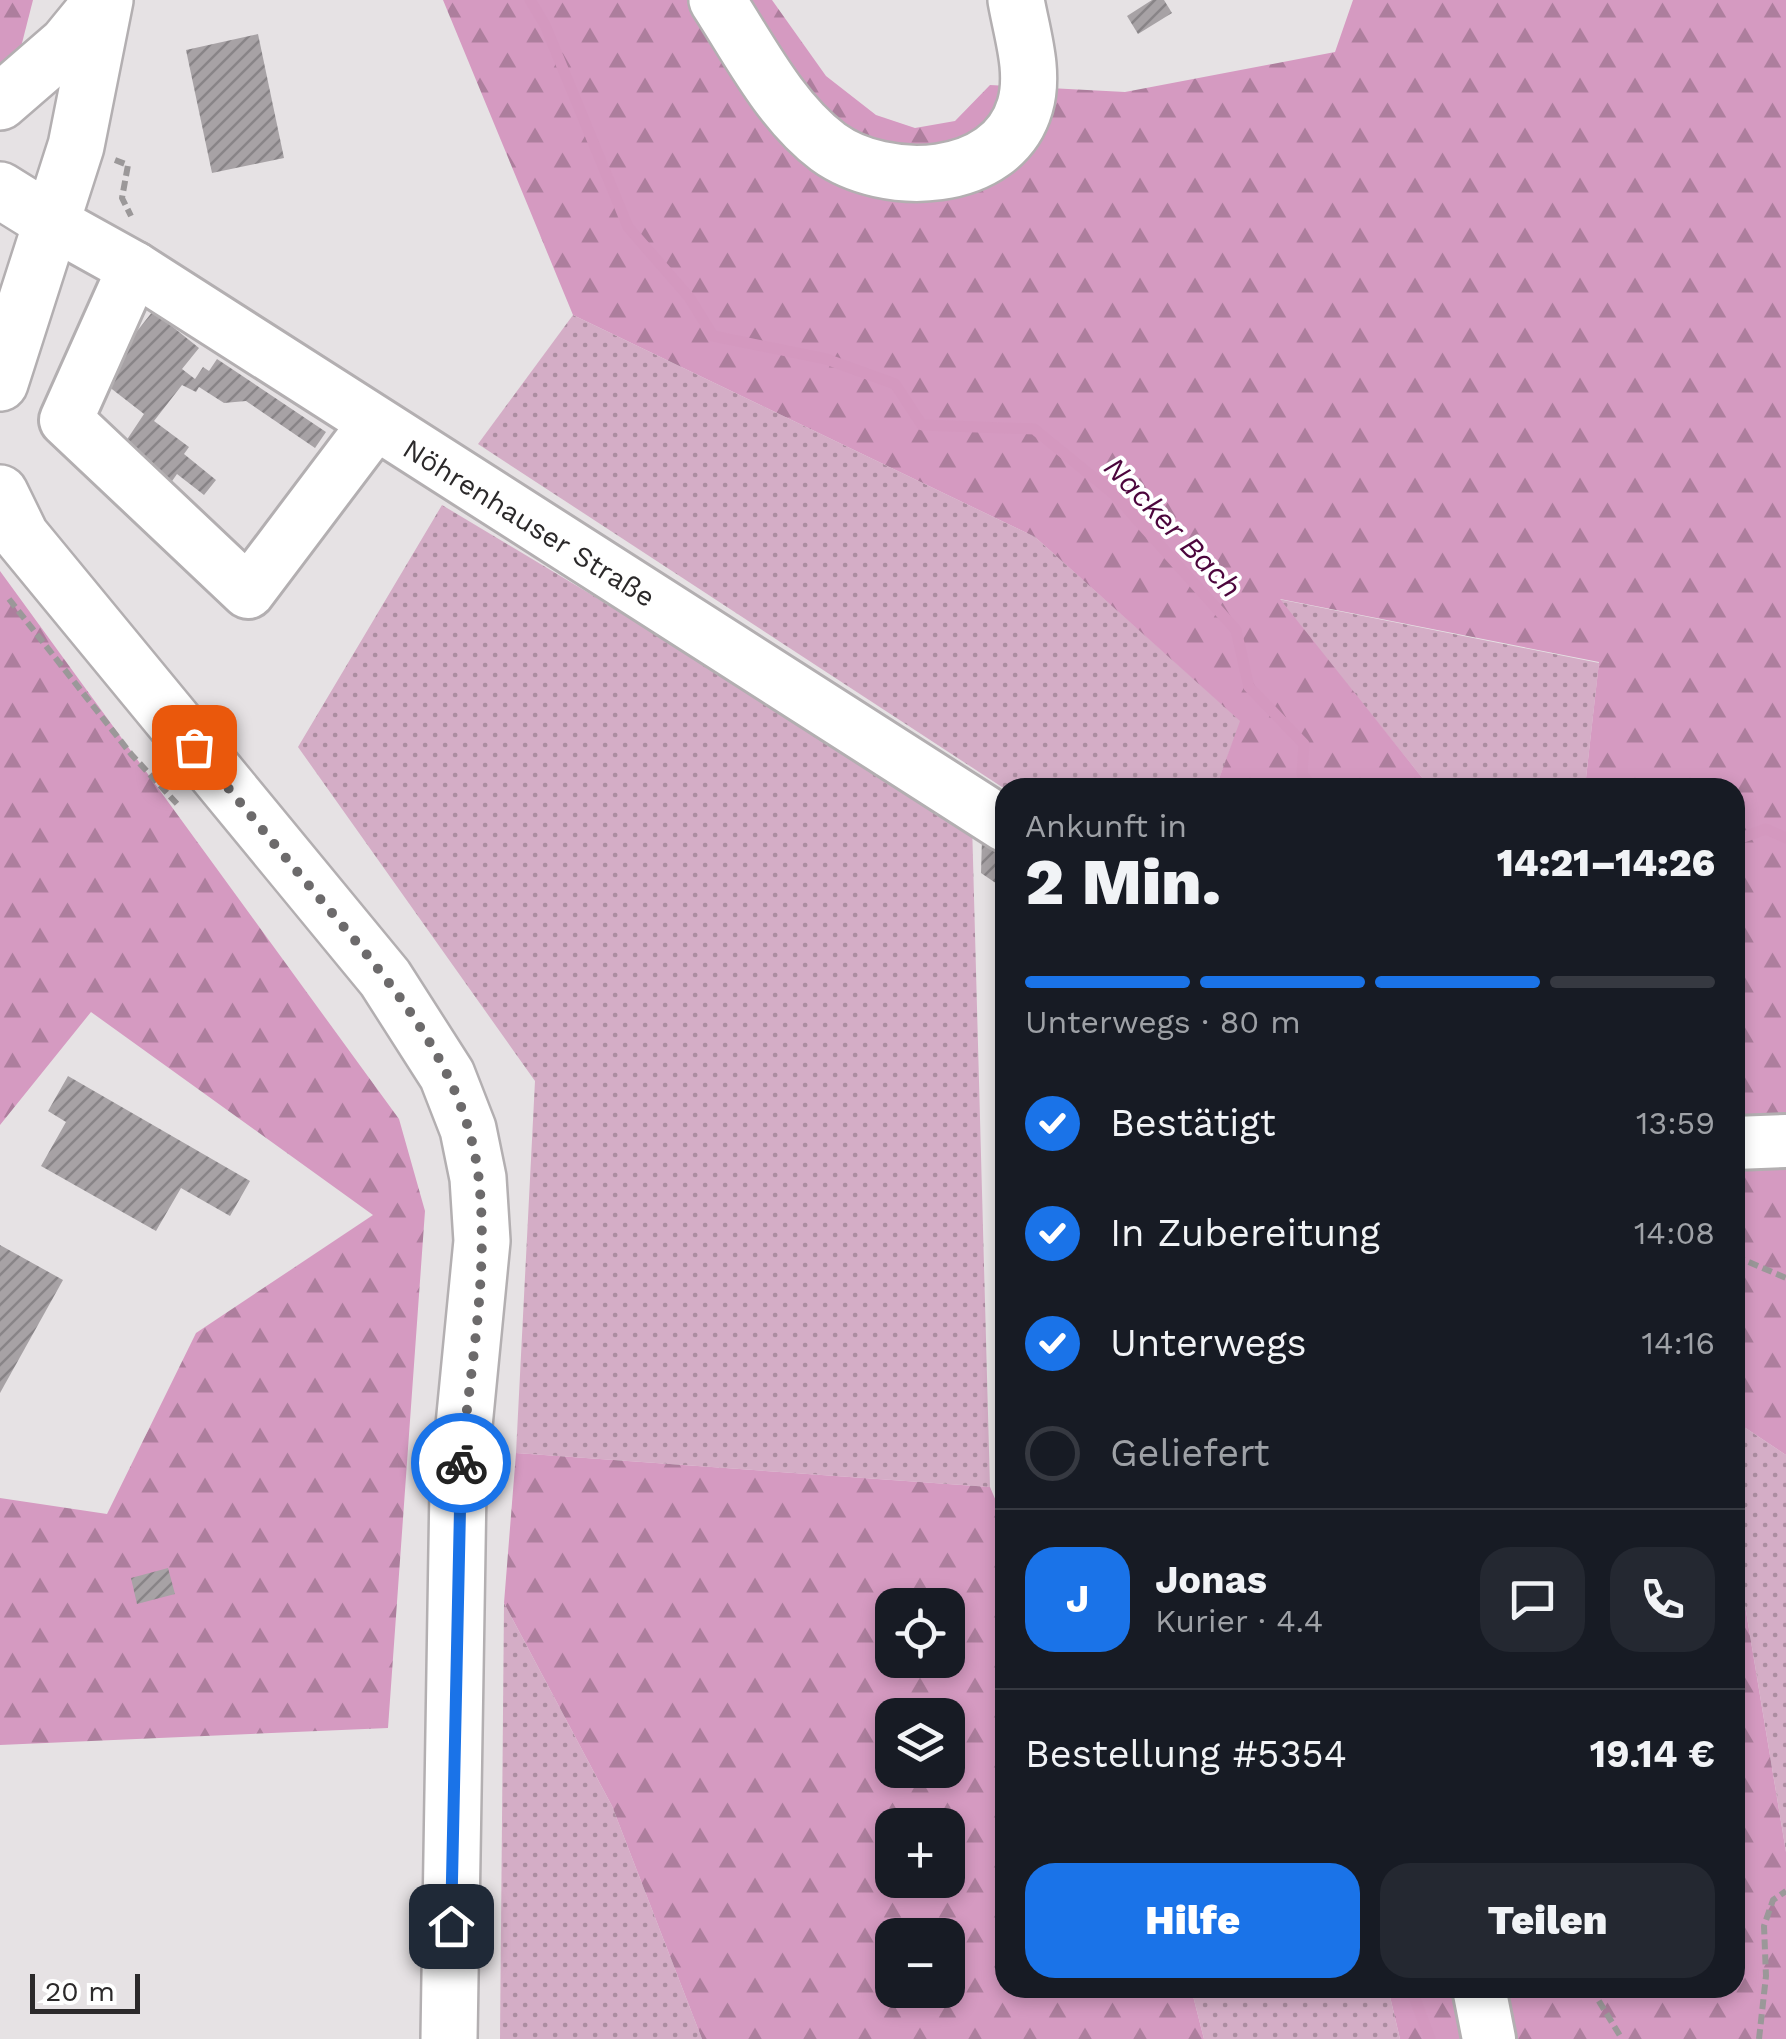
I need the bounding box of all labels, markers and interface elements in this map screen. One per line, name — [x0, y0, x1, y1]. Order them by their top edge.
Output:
street label: Nöhrenhauser Straße — [397, 432, 661, 614]
water label: Nacker Bach — [1097, 449, 1249, 605]
pin — [152, 705, 237, 790]
icon: bag — [167, 720, 222, 775]
text: Ankunft in — [1025, 807, 1187, 845]
text: 14:21–14:26 — [1497, 841, 1715, 885]
text: 2 Min. — [1025, 844, 1221, 920]
text: Unterwegs · 80 m — [1025, 1003, 1301, 1041]
icon: check — [1025, 1096, 1080, 1151]
text: Bestätigt — [1110, 1101, 1276, 1145]
text: 13:59 — [1636, 1104, 1715, 1142]
icon: check — [1025, 1206, 1080, 1261]
text: In Zubereitung — [1110, 1211, 1380, 1255]
text: 14:08 — [1634, 1214, 1715, 1252]
icon: check — [1025, 1316, 1080, 1371]
text: Unterwegs — [1110, 1321, 1307, 1365]
text: 14:16 — [1642, 1324, 1715, 1362]
courier — [411, 1413, 511, 1513]
text: Geliefert — [1110, 1431, 1270, 1475]
icon: bike — [434, 1436, 489, 1491]
button: chat — [1480, 1547, 1585, 1652]
button: phone — [1610, 1547, 1715, 1652]
text: Jonas — [1155, 1558, 1267, 1602]
text: J — [1066, 1577, 1089, 1621]
map controls — [875, 1588, 965, 2008]
button: locate — [875, 1588, 965, 1678]
text: Kurier · 4.4 — [1155, 1602, 1323, 1640]
button: layers — [875, 1698, 965, 1788]
text: Bestellung #5354 — [1025, 1732, 1347, 1776]
text: 19.14 € — [1590, 1732, 1715, 1776]
button: + — [875, 1808, 965, 1898]
button: Hilfe — [1025, 1863, 1360, 1978]
button: Teilen — [1380, 1863, 1715, 1978]
pin — [409, 1884, 494, 1969]
icon: home — [424, 1899, 479, 1954]
button: − — [875, 1918, 965, 2008]
scale bar — [30, 1969, 140, 2014]
text: 20 m — [45, 1975, 115, 2008]

